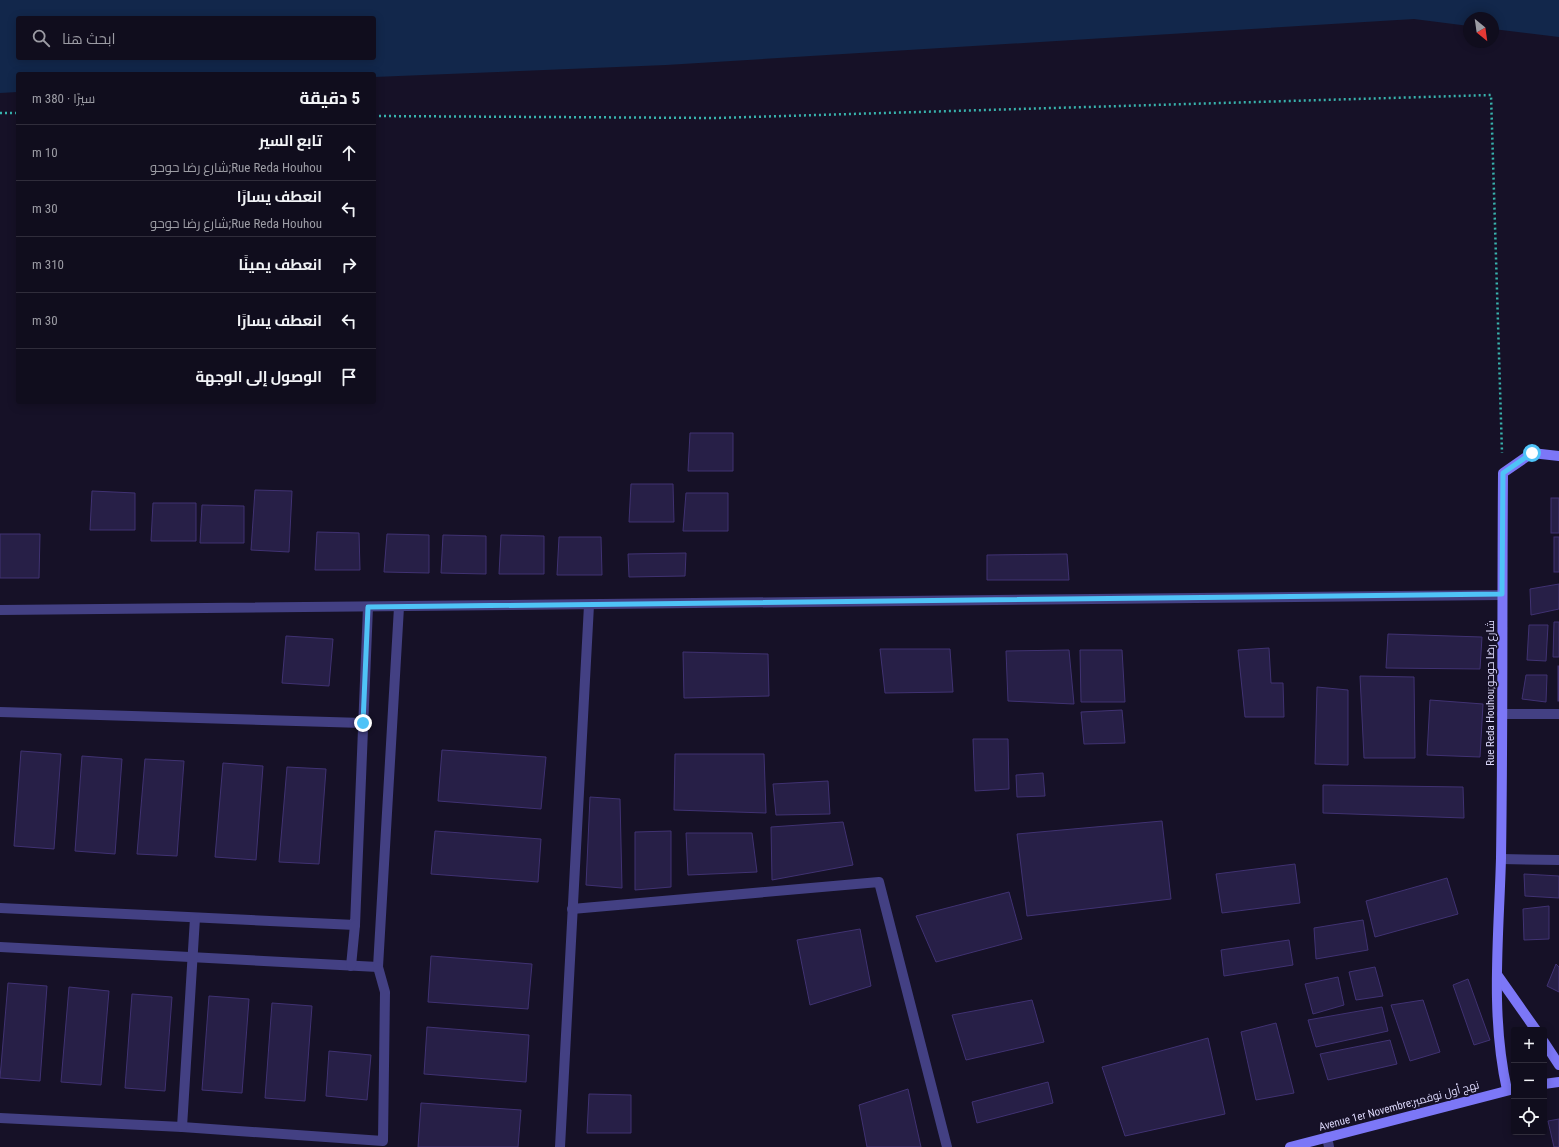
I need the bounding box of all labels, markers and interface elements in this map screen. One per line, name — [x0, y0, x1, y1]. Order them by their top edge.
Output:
north arrow — [1463, 12, 1499, 48]
search box — [16, 16, 376, 60]
icon: search — [30, 27, 52, 49]
text: ابحث هنا — [62, 30, 116, 48]
text: 5 دقيقة — [299, 88, 360, 108]
text: سيرًا · 380 m — [32, 91, 95, 106]
text: تابع السير — [259, 132, 322, 150]
icon: ahead — [338, 142, 360, 164]
text: 10 m — [32, 145, 58, 160]
text: Rue Reda Houhou;شارع رضا حوحو — [150, 160, 322, 175]
text: انعطف يسارًا — [237, 188, 322, 206]
icon: left — [338, 198, 360, 220]
text: 30 m — [32, 201, 58, 216]
text: Rue Reda Houhou;شارع رضا حوحو — [150, 216, 322, 231]
icon: right — [338, 254, 360, 276]
text: انعطف يمينًا — [239, 256, 322, 274]
text: 310 m — [32, 257, 64, 272]
icon: left — [338, 310, 360, 332]
text: انعطف يسارًا — [237, 312, 322, 330]
text: 30 m — [32, 313, 58, 328]
icon: arrive — [338, 366, 360, 388]
text: الوصول إلى الوجهة — [196, 368, 322, 386]
route start — [1523, 444, 1541, 462]
street label: Rue Reda Houhou;شارع رضا حوحو — [1484, 620, 1498, 766]
route end — [354, 714, 372, 732]
map controls — [1511, 1027, 1547, 1135]
button: + — [1511, 1027, 1547, 1063]
button: − — [1511, 1063, 1547, 1099]
street label: Avenue 1er Novembre;نهج أول نوفمبر — [1317, 1077, 1481, 1135]
button: locate — [1511, 1099, 1547, 1135]

